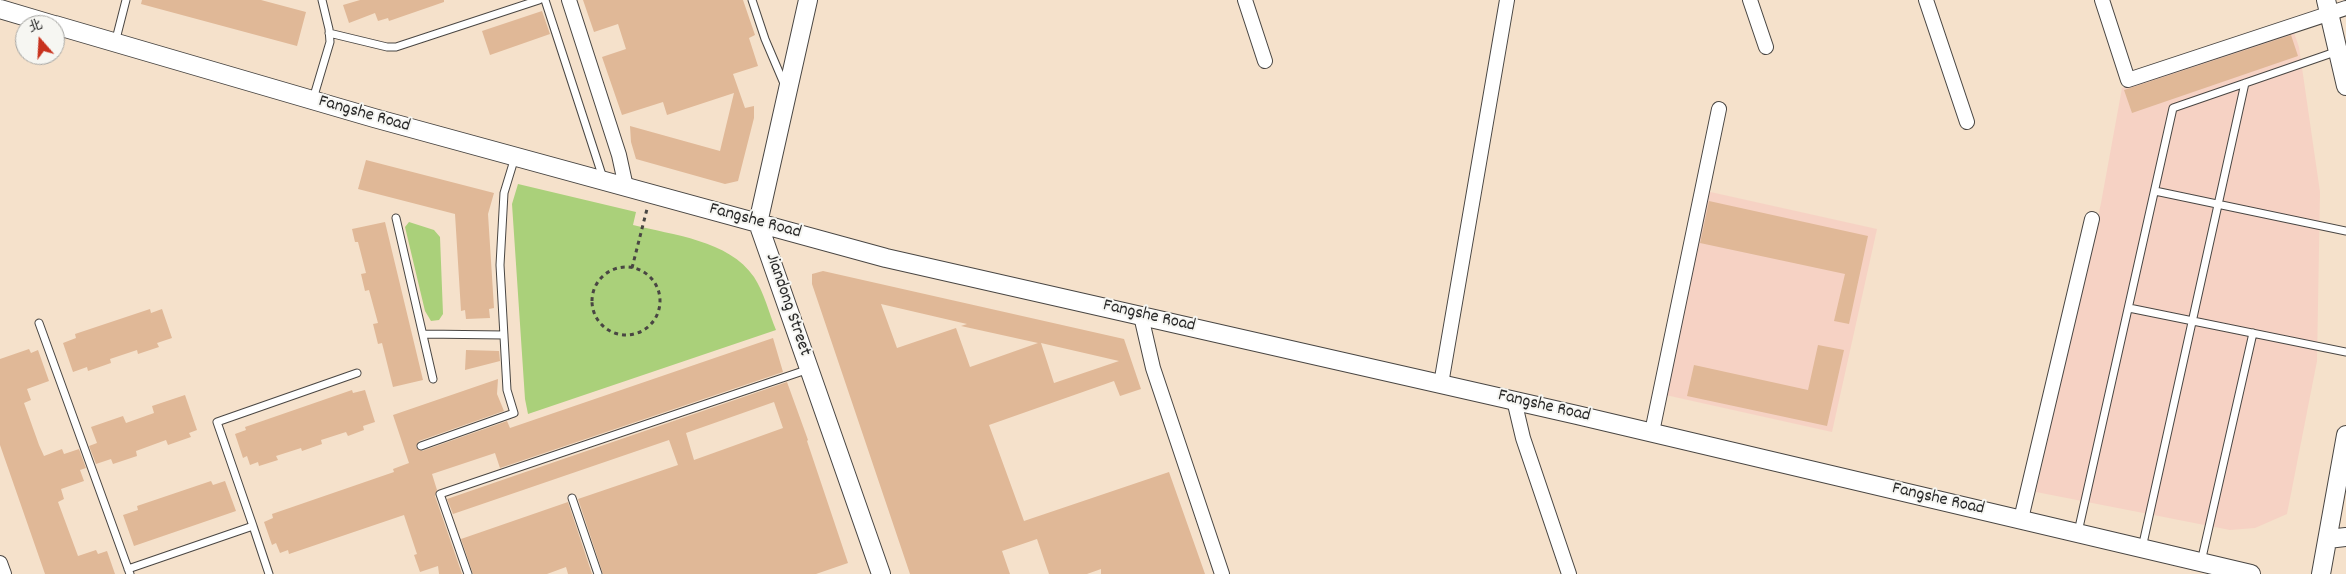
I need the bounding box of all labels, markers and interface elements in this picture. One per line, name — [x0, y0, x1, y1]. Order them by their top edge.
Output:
north arrow — [15, 15, 65, 65]
text: 北 — [26, 15, 45, 38]
street label: Fangshe Road — [316, 92, 412, 138]
street label: Fangshe Road — [707, 199, 803, 245]
street label: Jiandong Street — [759, 251, 815, 359]
street label: Fangshe Road — [1101, 296, 1197, 338]
street label: Fangshe Road — [1496, 386, 1592, 428]
street label: Fangshe Road — [1890, 479, 1986, 521]

